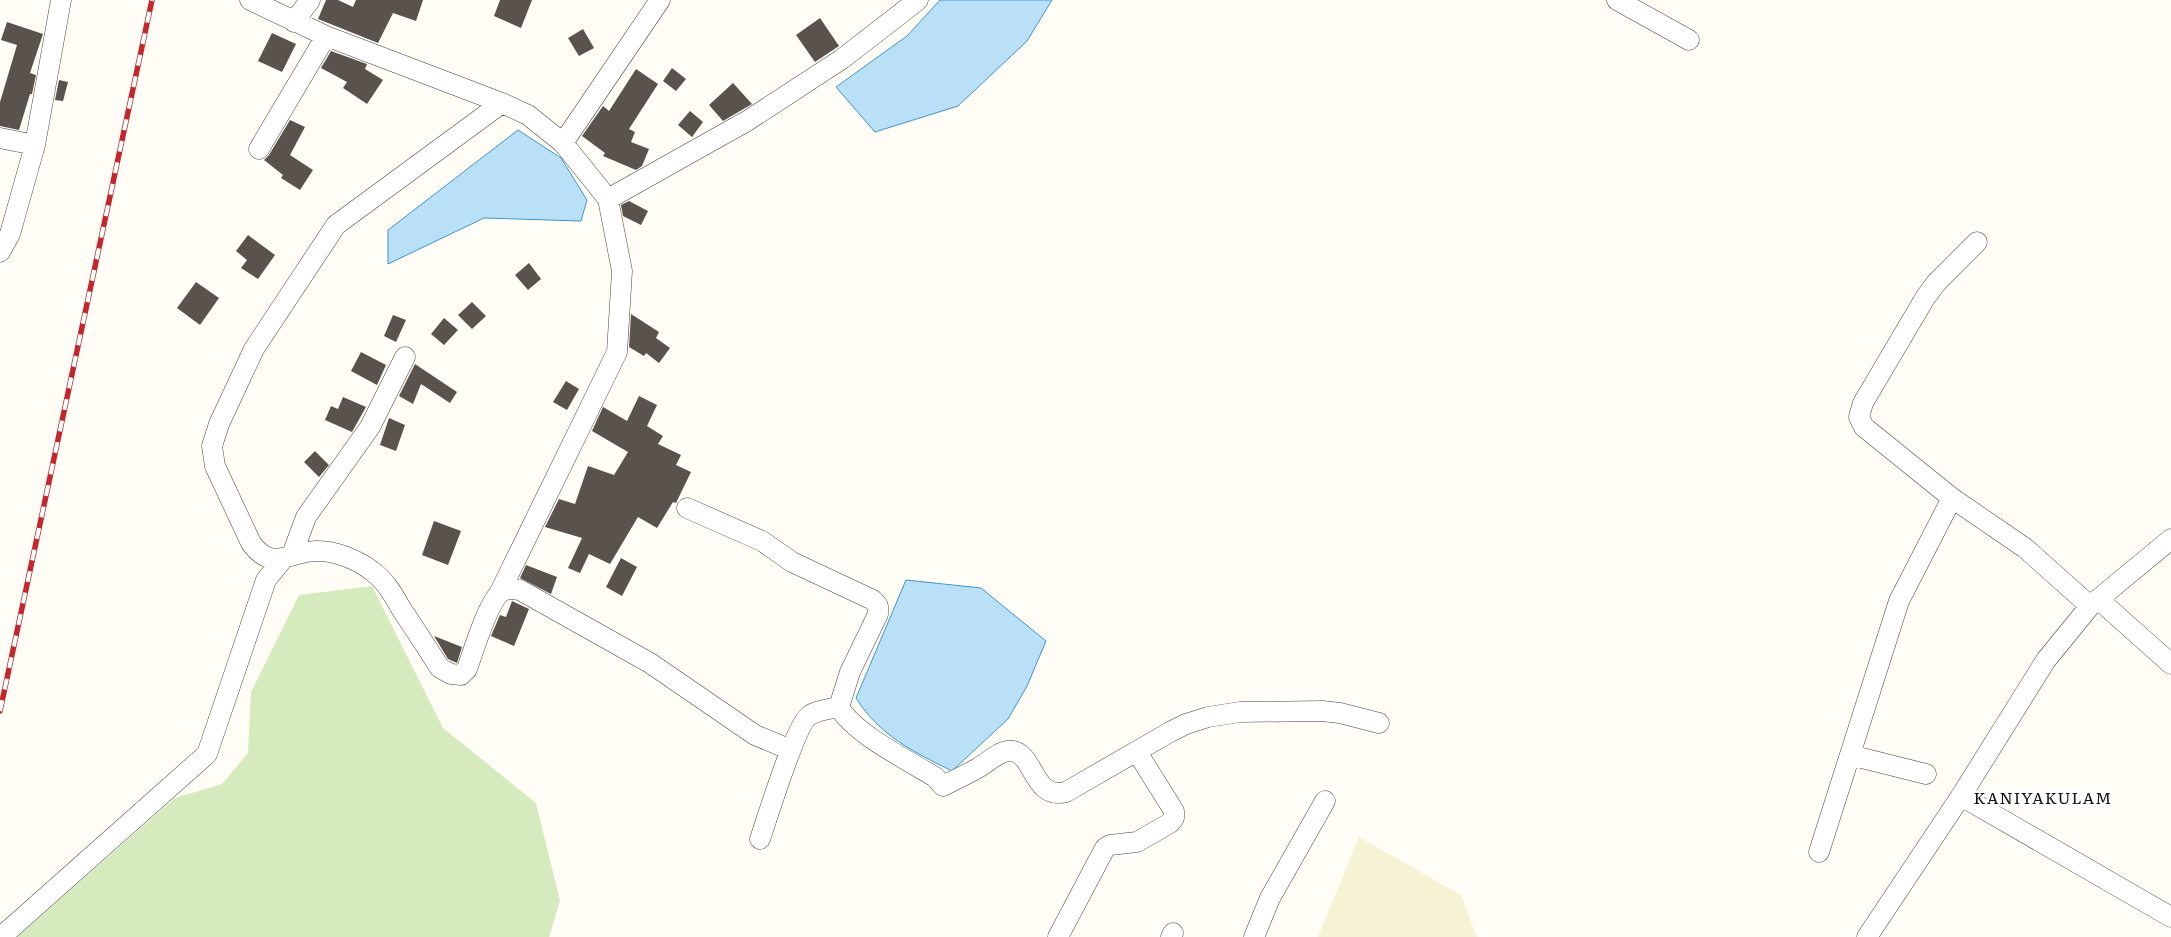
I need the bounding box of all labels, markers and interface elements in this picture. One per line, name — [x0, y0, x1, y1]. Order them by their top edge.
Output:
district label: KANIYAKULAM — [1974, 785, 2112, 809]

